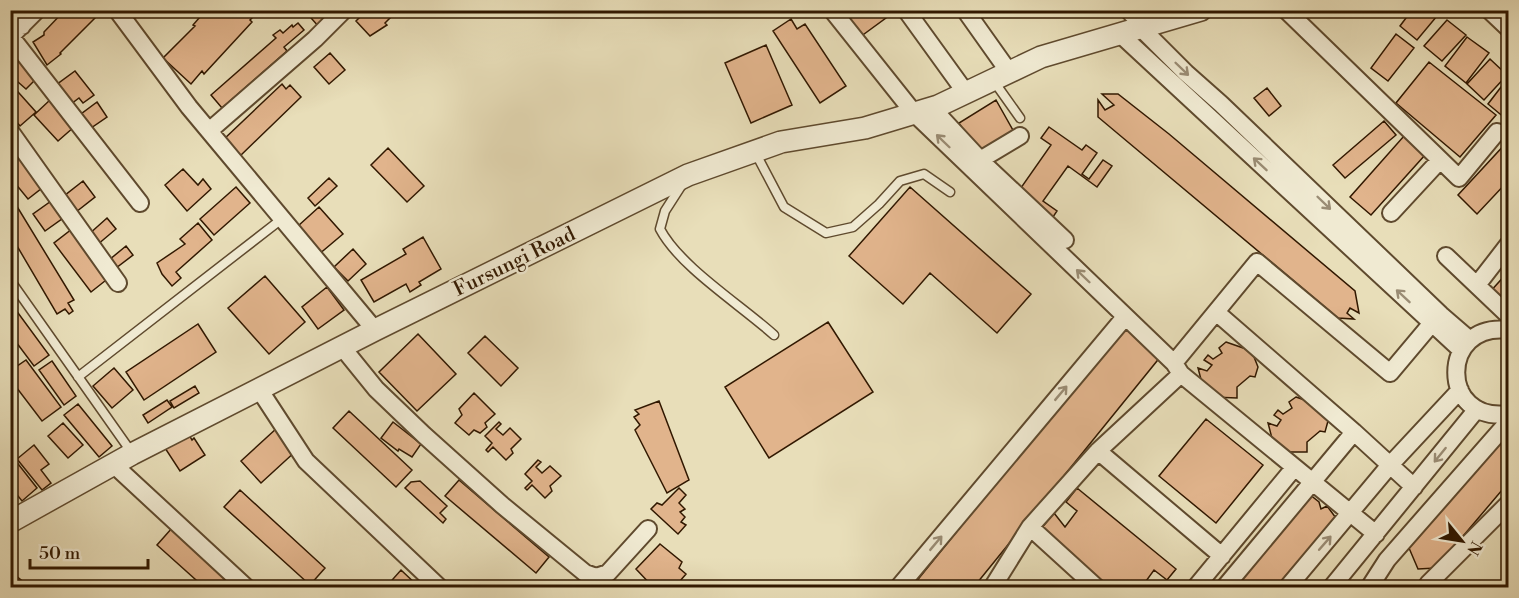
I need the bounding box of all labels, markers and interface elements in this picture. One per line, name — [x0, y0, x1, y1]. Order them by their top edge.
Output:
one-way arrow — [1175, 62, 1190, 77]
one-way arrow — [935, 133, 950, 148]
one-way arrow — [1252, 157, 1267, 171]
one-way arrow — [1317, 195, 1332, 210]
street label: Fursungi Road — [450, 222, 580, 303]
one-way arrow — [1076, 269, 1091, 283]
one-way arrow — [1396, 290, 1411, 304]
one-way arrow — [1054, 386, 1068, 401]
one-way arrow — [1434, 447, 1447, 463]
north arrow — [1432, 511, 1492, 571]
scale bar — [30, 532, 148, 570]
one-way arrow — [929, 535, 942, 551]
one-way arrow — [1318, 535, 1331, 551]
text: N — [1462, 538, 1486, 559]
text: 50 m — [39, 542, 81, 565]

